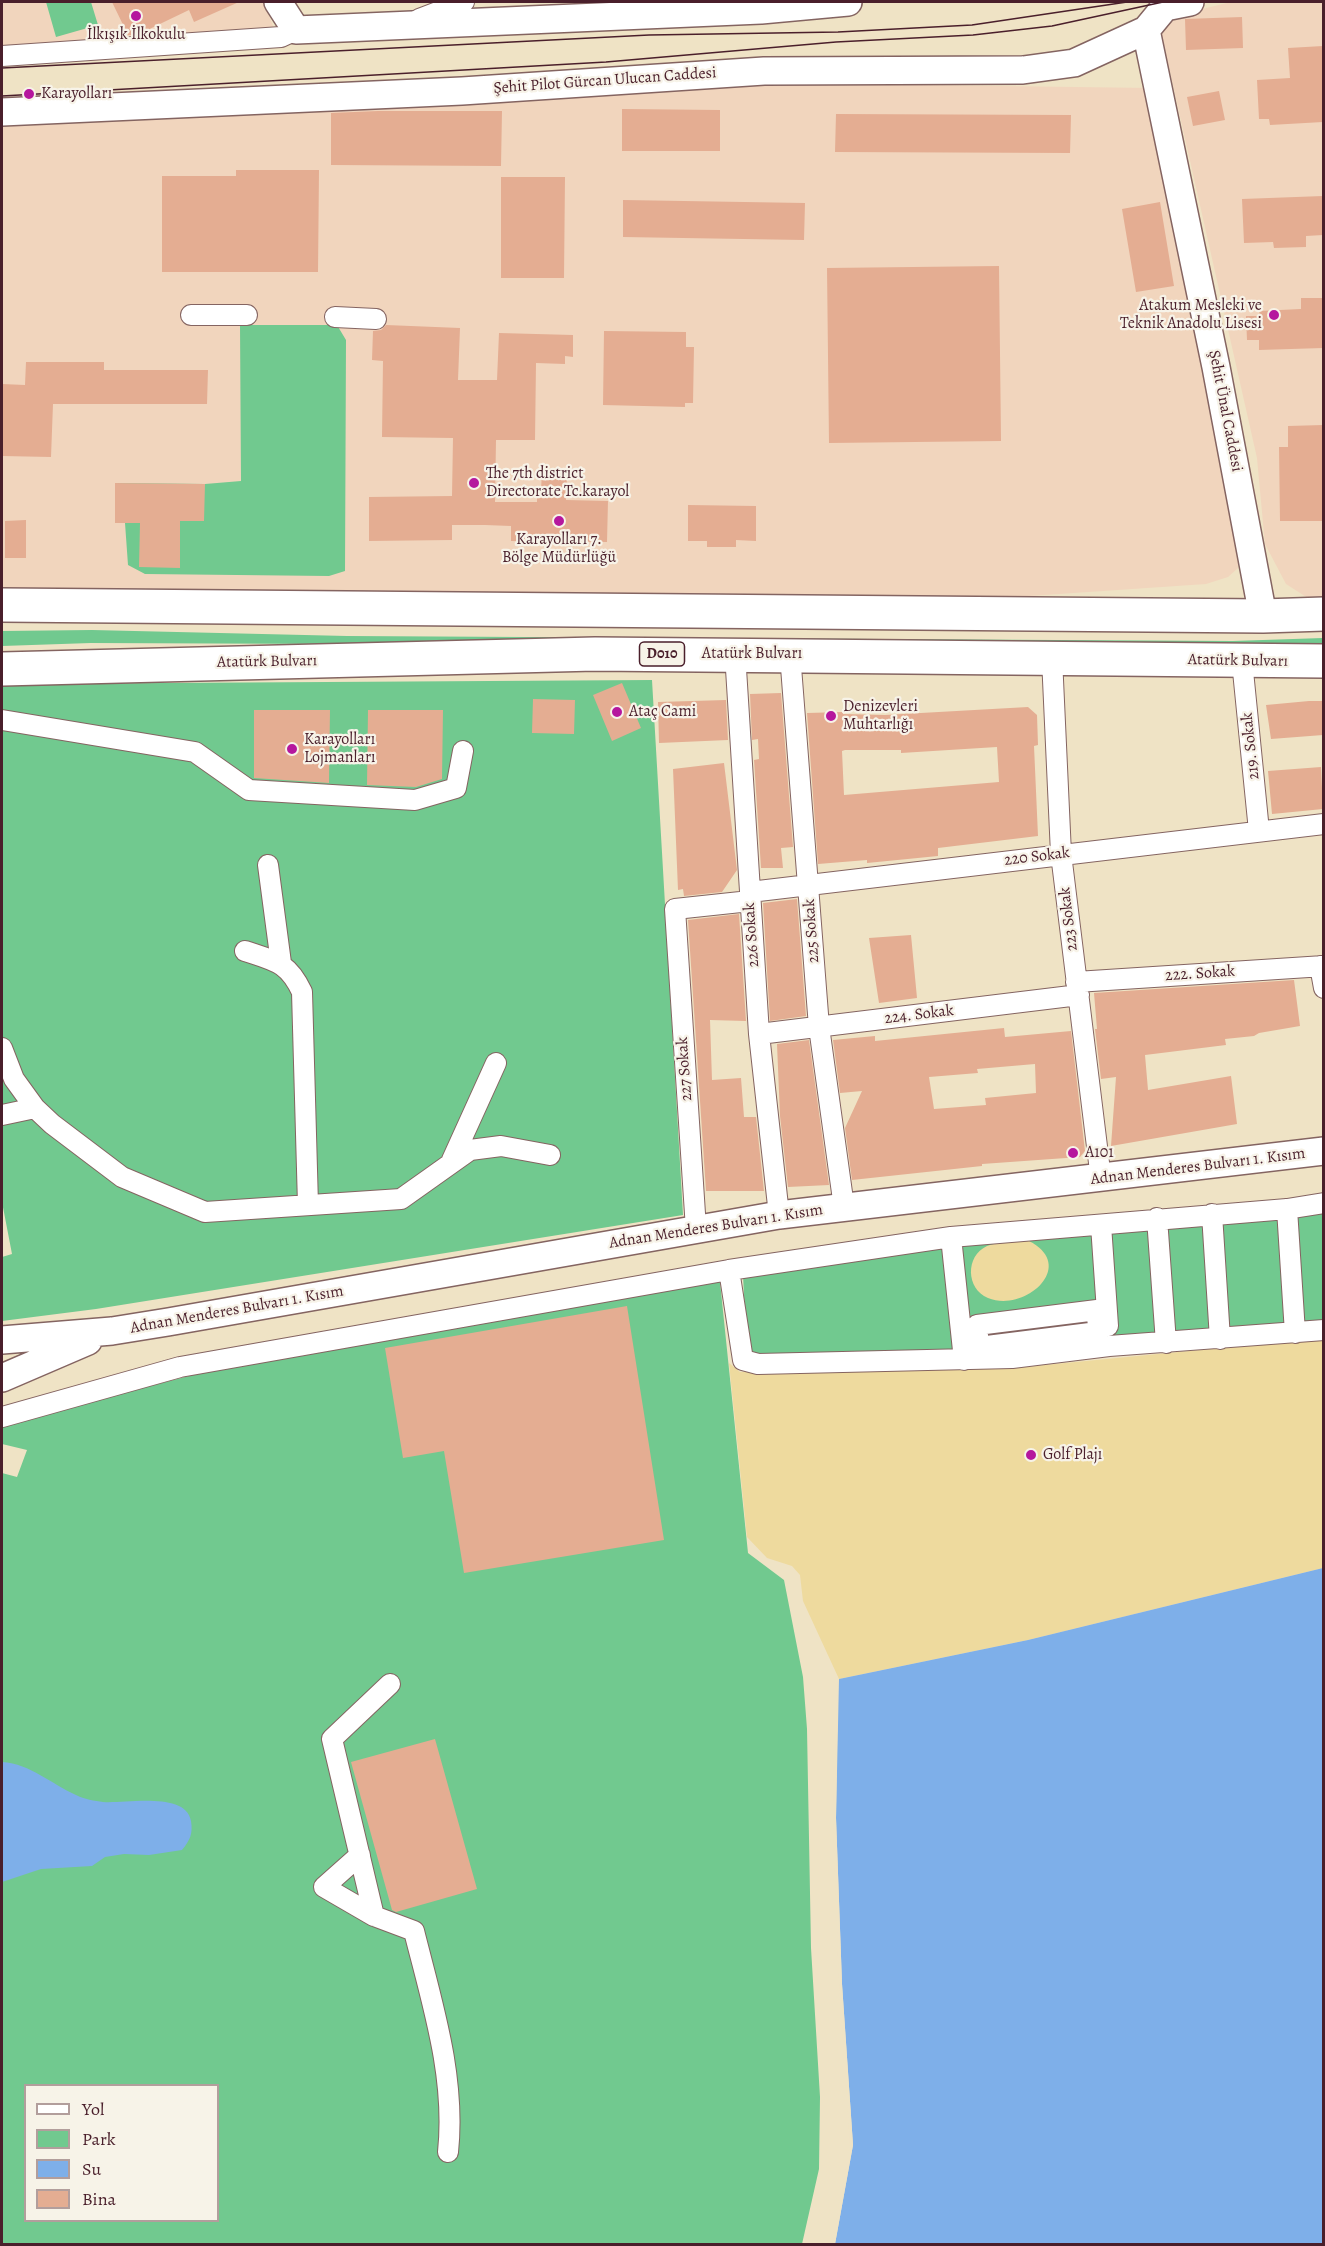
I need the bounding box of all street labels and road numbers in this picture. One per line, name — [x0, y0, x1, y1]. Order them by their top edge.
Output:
street label: Şehit Pilot Gürcan Ulucan Caddesi — [493, 64, 717, 98]
street label: Şehit Ünal Caddesi — [1204, 349, 1246, 473]
road number: D010 — [640, 642, 684, 666]
street label: Atatürk Bulvarı — [702, 644, 802, 664]
street label: Atatürk Bulvarı — [1188, 651, 1288, 671]
street label: Atatürk Bulvarı — [217, 652, 317, 672]
street label: 219. Sokak — [1238, 711, 1264, 781]
street label: 220 Sokak — [1003, 843, 1071, 871]
street label: 223 Sokak — [1056, 886, 1082, 952]
street label: 225 Sokak — [800, 898, 824, 964]
street label: 226 Sokak — [740, 902, 764, 968]
street label: 222. Sokak — [1164, 962, 1236, 986]
street label: 224. Sokak — [883, 1001, 955, 1029]
street label: 227 Sokak — [673, 1036, 697, 1102]
street label: Adnan Menderes Bulvarı 1. Kısım — [1090, 1144, 1306, 1190]
street label: Adnan Menderes Bulvarı 1. Kısım — [608, 1201, 824, 1253]
street label: Adnan Menderes Bulvarı 1. Kısım — [129, 1282, 345, 1338]

